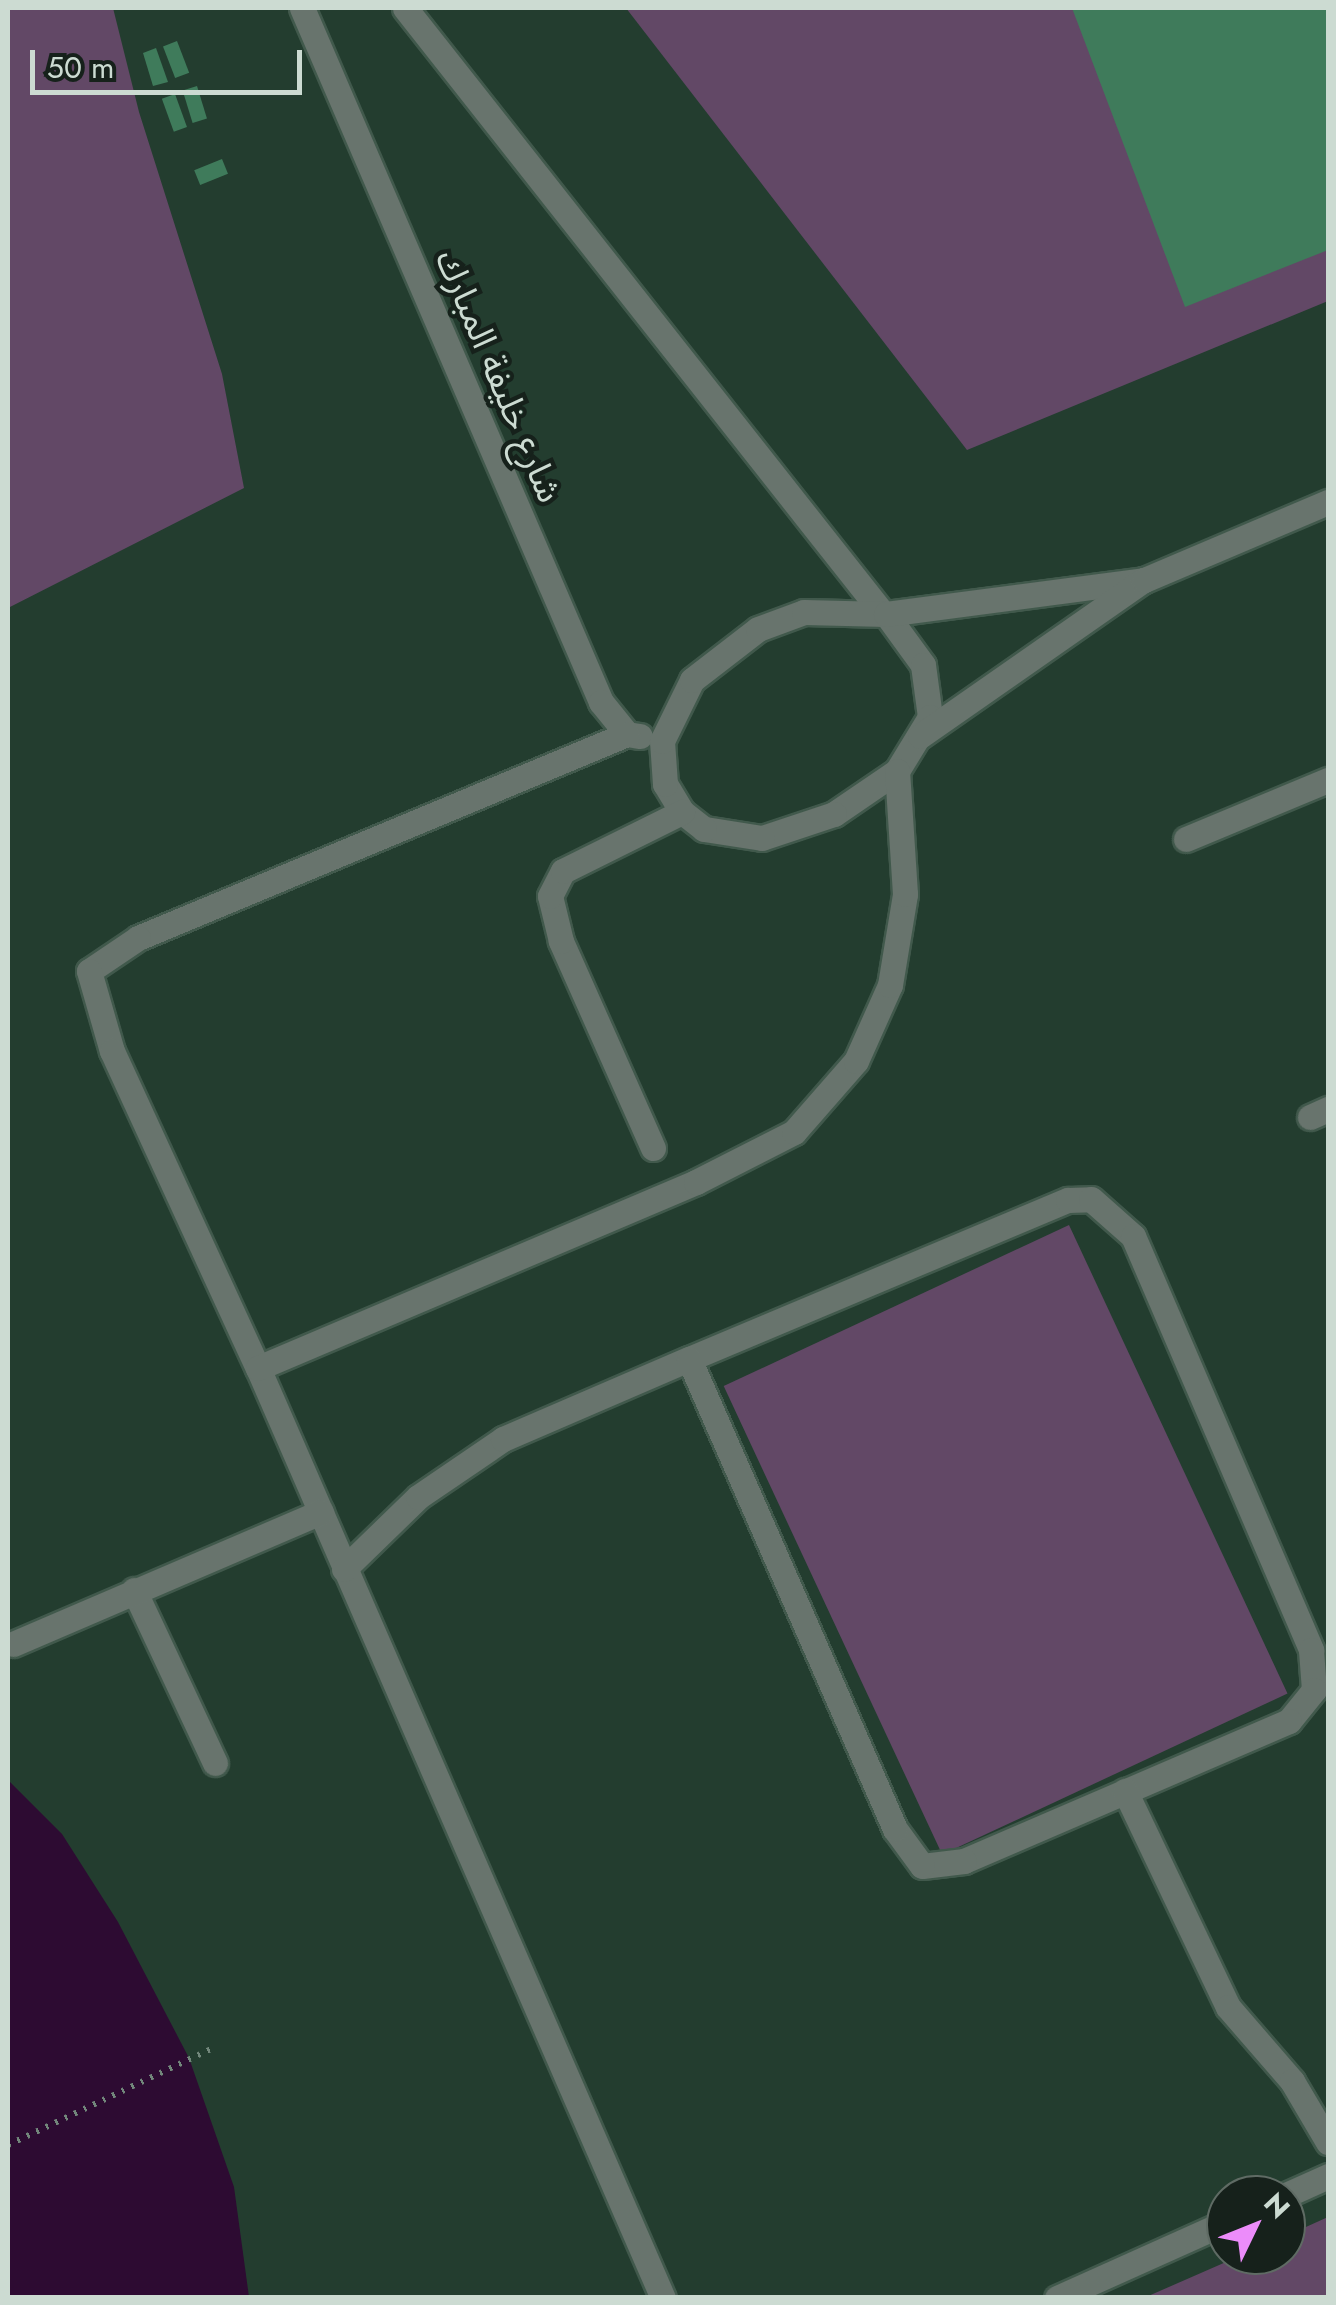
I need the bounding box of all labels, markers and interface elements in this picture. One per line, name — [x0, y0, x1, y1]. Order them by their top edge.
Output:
scale bar — [35, 30, 308, 92]
text: 50 m — [47, 46, 114, 89]
street label: شارع خليفة المبارك — [427, 243, 571, 509]
north arrow — [1206, 2175, 1306, 2275]
text: N — [1254, 2183, 1299, 2228]

